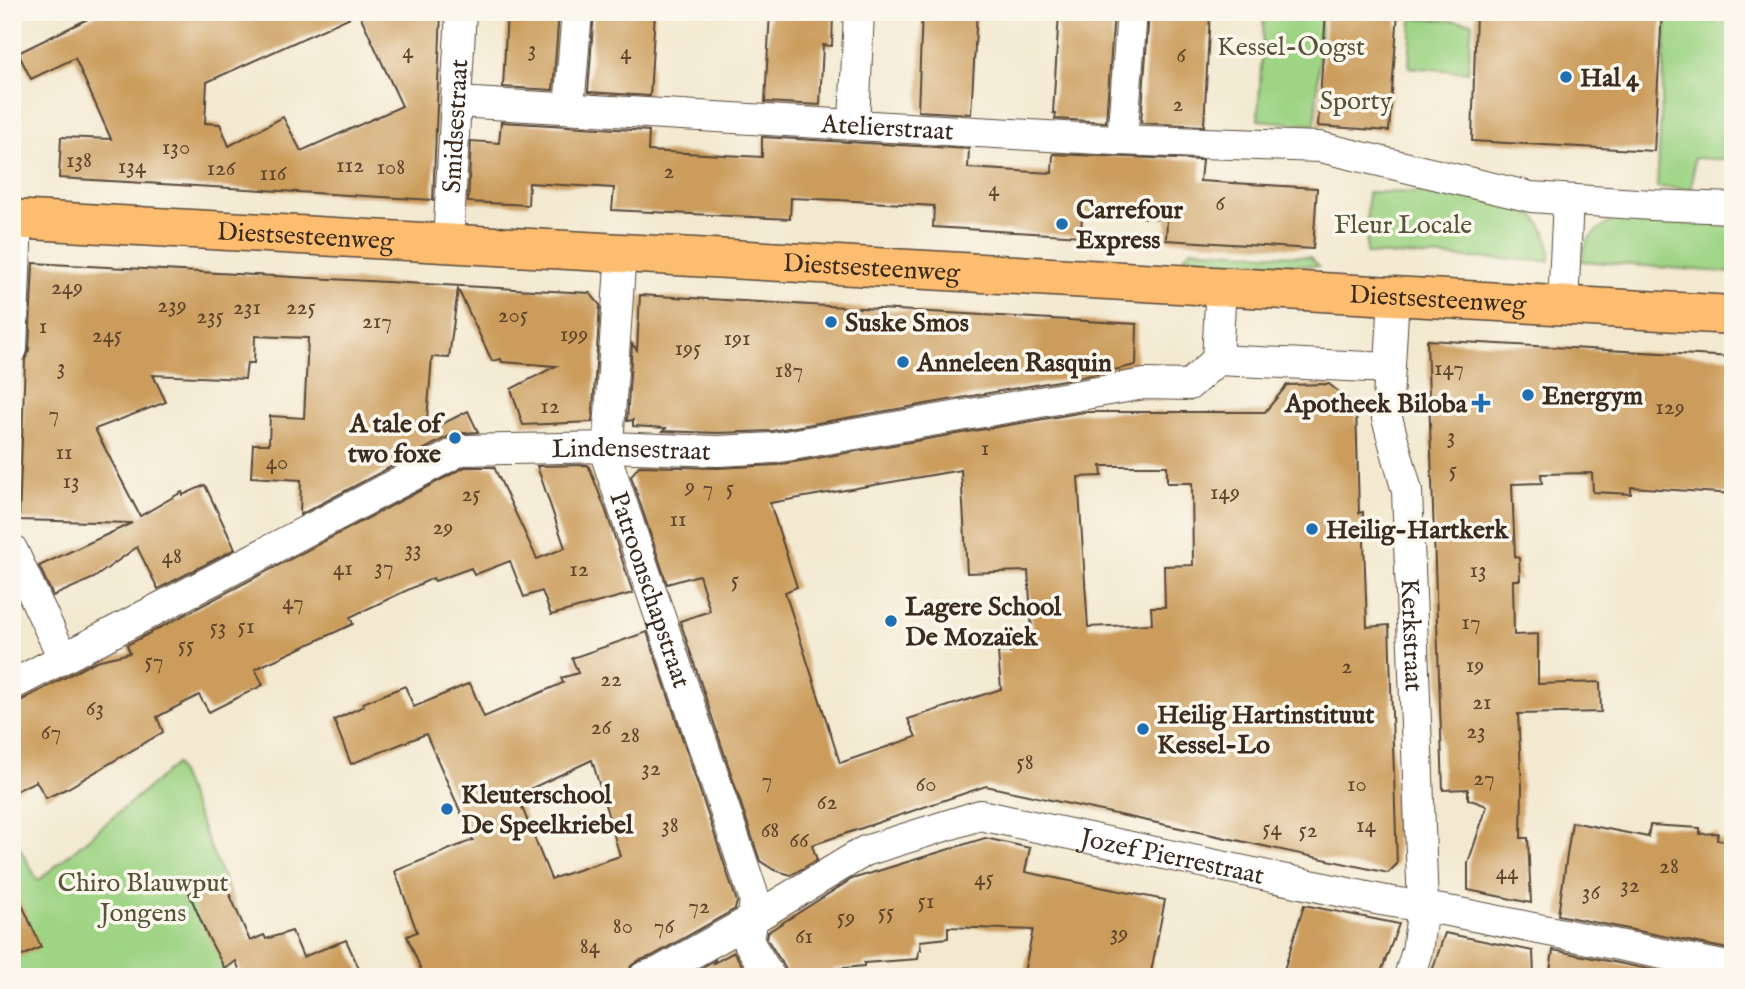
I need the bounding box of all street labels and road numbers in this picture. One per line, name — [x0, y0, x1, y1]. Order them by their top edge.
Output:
street label: Smidsestraat — [436, 58, 476, 194]
street label: Atelierstraat — [819, 108, 955, 149]
street label: Diestsesteenweg — [216, 215, 396, 258]
street label: Diestsesteenweg — [782, 247, 962, 290]
street label: Diestsesteenweg — [1348, 279, 1528, 321]
street label: Lindensestraat — [551, 432, 711, 469]
street label: Patroonschapstraat — [601, 487, 698, 692]
street label: Kerkstraat — [1392, 578, 1430, 692]
street label: Jozef Pierrestraat — [1074, 821, 1267, 893]

